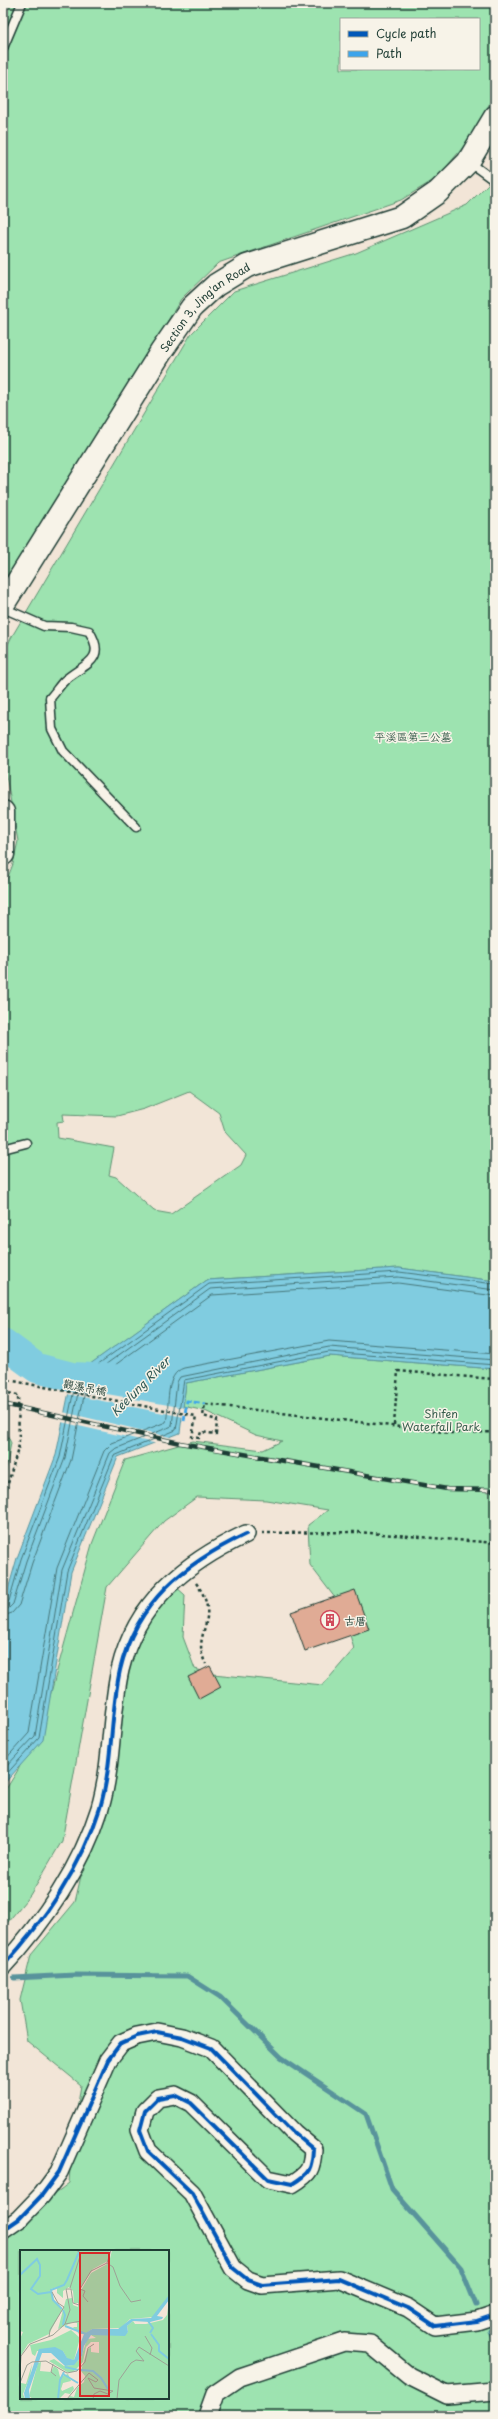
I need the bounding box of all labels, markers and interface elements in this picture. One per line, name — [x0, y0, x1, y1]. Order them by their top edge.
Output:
legend — [340, 18, 480, 70]
text: Cycle path — [376, 24, 437, 42]
text: Path — [376, 44, 402, 62]
street label: Section 3, Jing'an Road — [155, 258, 253, 355]
park label: 平溪區第三公墓 — [375, 728, 452, 745]
water label: Keelung River — [106, 1351, 175, 1420]
street label: 觀瀑吊橋 — [62, 1374, 108, 1400]
park label: Shifen Waterfall Park — [402, 1405, 480, 1435]
building icon: 古厝 — [319, 1609, 341, 1631]
place label: 古厝 — [344, 1612, 366, 1629]
inset map — [20, 2250, 169, 2399]

